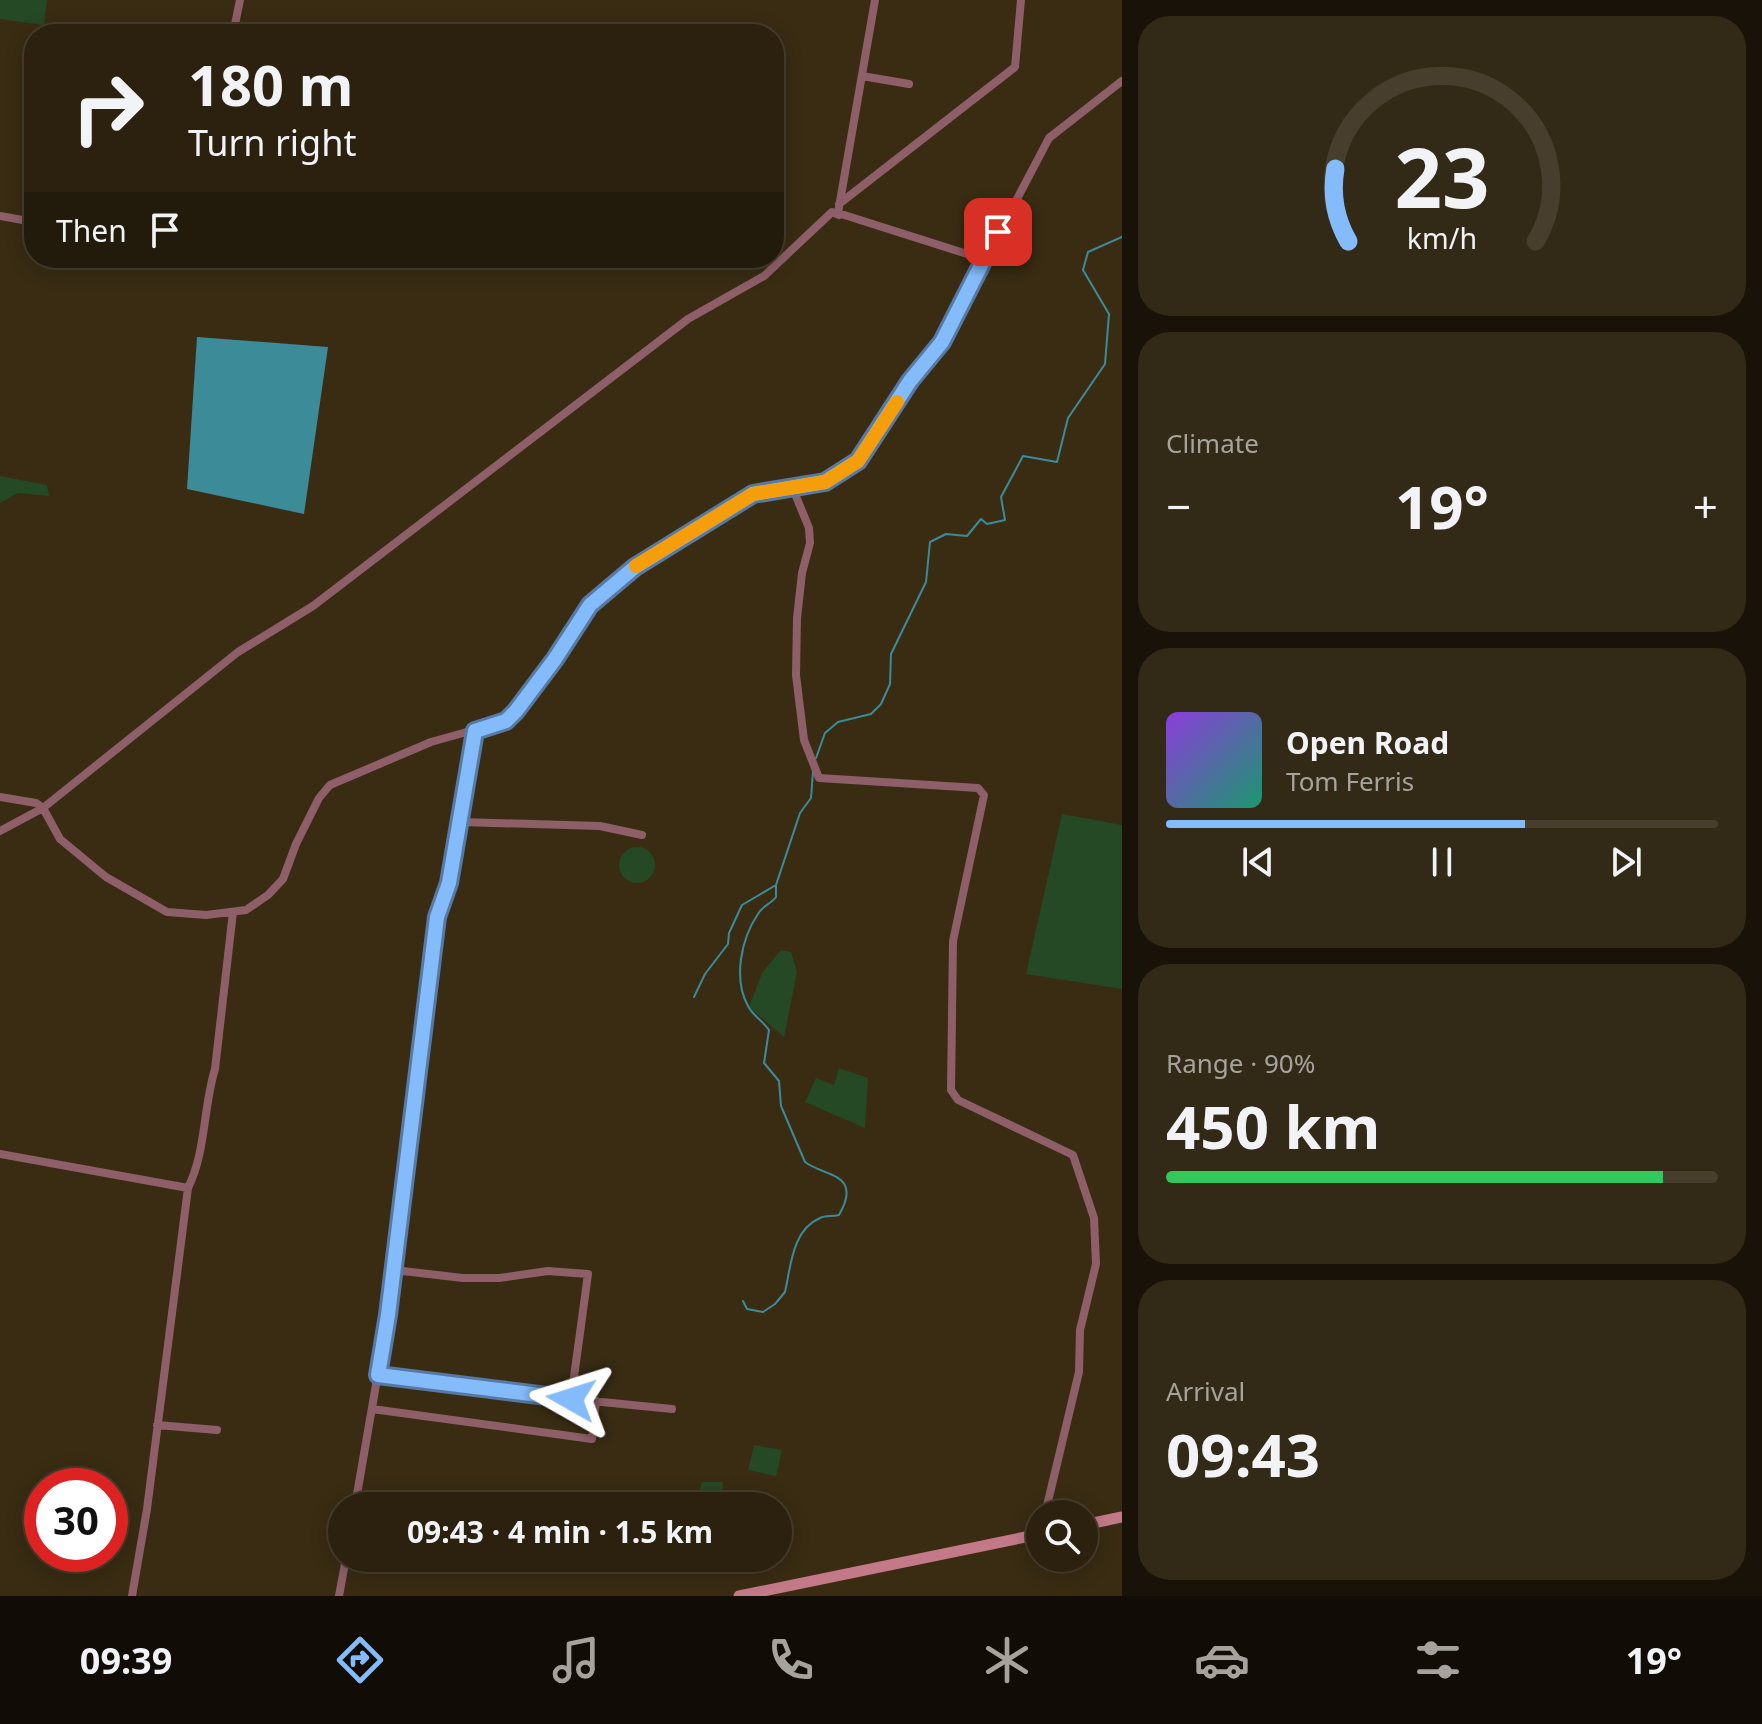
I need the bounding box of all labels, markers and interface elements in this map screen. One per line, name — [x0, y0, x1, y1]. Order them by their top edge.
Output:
text: 180 m — [188, 46, 353, 122]
icon: right — [56, 56, 160, 160]
text: Turn right — [188, 118, 356, 167]
text: 23 — [1394, 119, 1490, 232]
pin — [964, 198, 1032, 266]
icon: arrive — [143, 208, 187, 252]
text: Then — [56, 210, 127, 251]
icon: arrive — [976, 210, 1020, 254]
text: km/h — [1407, 218, 1477, 257]
text: Climate — [1166, 425, 1259, 461]
text: 19° — [1395, 465, 1489, 547]
text: − — [1166, 476, 1191, 536]
text: + — [1693, 476, 1718, 536]
text: Open Road — [1286, 722, 1449, 763]
text: Tom Ferris — [1286, 763, 1414, 799]
icon: previous — [1236, 840, 1280, 884]
icon: pause — [1420, 840, 1464, 884]
icon: next — [1604, 840, 1648, 884]
text: Range · 90% — [1166, 1045, 1315, 1081]
text: 450 km — [1166, 1085, 1380, 1167]
position arrow — [529, 1357, 613, 1441]
text: Arrival — [1166, 1373, 1245, 1409]
text: 09:43 — [1166, 1413, 1320, 1495]
speed limit sign: 30 — [24, 1468, 128, 1572]
map controls — [1026, 1500, 1098, 1572]
button: search — [1026, 1500, 1098, 1572]
text: 09:43 · 4 min · 1.5 km — [407, 1511, 713, 1552]
icon: directions — [332, 1632, 388, 1688]
icon: music — [548, 1632, 604, 1688]
icon: phone — [763, 1632, 819, 1688]
icon: climate — [979, 1632, 1035, 1688]
icon: car — [1194, 1632, 1250, 1688]
icon: filters — [1410, 1632, 1466, 1688]
text: 09:39 — [80, 1636, 172, 1685]
text: 19° — [1626, 1636, 1682, 1685]

